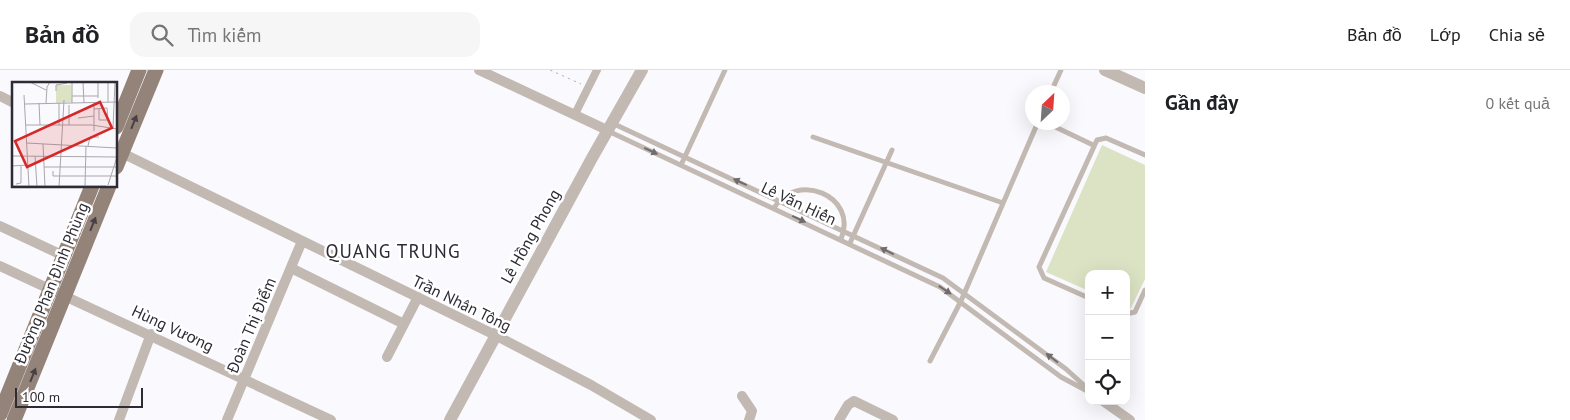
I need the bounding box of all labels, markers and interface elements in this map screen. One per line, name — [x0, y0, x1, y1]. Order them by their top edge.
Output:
search box — [130, 12, 480, 57]
text: Bản đồ — [25, 19, 100, 50]
icon: search — [148, 21, 176, 49]
text: Tìm kiếm — [188, 23, 262, 47]
text: Bản đồ — [1347, 23, 1402, 46]
text: Lớp — [1430, 23, 1461, 46]
text: Chia sẻ — [1489, 23, 1545, 46]
inset map — [12, 82, 118, 188]
north arrow — [1025, 85, 1070, 130]
text: Gần đây — [1165, 89, 1238, 116]
text: 0 kết quả — [1486, 93, 1550, 113]
one-way arrow — [131, 115, 139, 129]
one-way arrow — [644, 148, 658, 156]
street label: Lê Văn Hiến — [758, 177, 840, 229]
one-way arrow — [733, 178, 747, 186]
street label: Lê Hồng Phong — [496, 185, 564, 287]
street label: Đường Phan Đình Phùng — [9, 199, 93, 368]
one-way arrow — [792, 216, 806, 224]
one-way arrow — [90, 217, 98, 231]
district label: QUANG TRUNG — [325, 239, 461, 263]
one-way arrow — [880, 247, 894, 255]
street label: Trần Nhân Tông — [409, 270, 515, 336]
map controls — [1085, 270, 1130, 405]
button: + — [1085, 270, 1130, 315]
street label: Đoàn Thị Điểm — [222, 274, 280, 377]
one-way arrow — [938, 285, 952, 295]
street label: Hùng Vương — [129, 300, 217, 356]
button: − — [1085, 315, 1130, 360]
one-way arrow — [1046, 353, 1059, 364]
button: locate — [1085, 360, 1130, 405]
one-way arrow — [29, 368, 37, 382]
scale bar — [15, 385, 142, 408]
text: 100 m — [22, 388, 60, 406]

